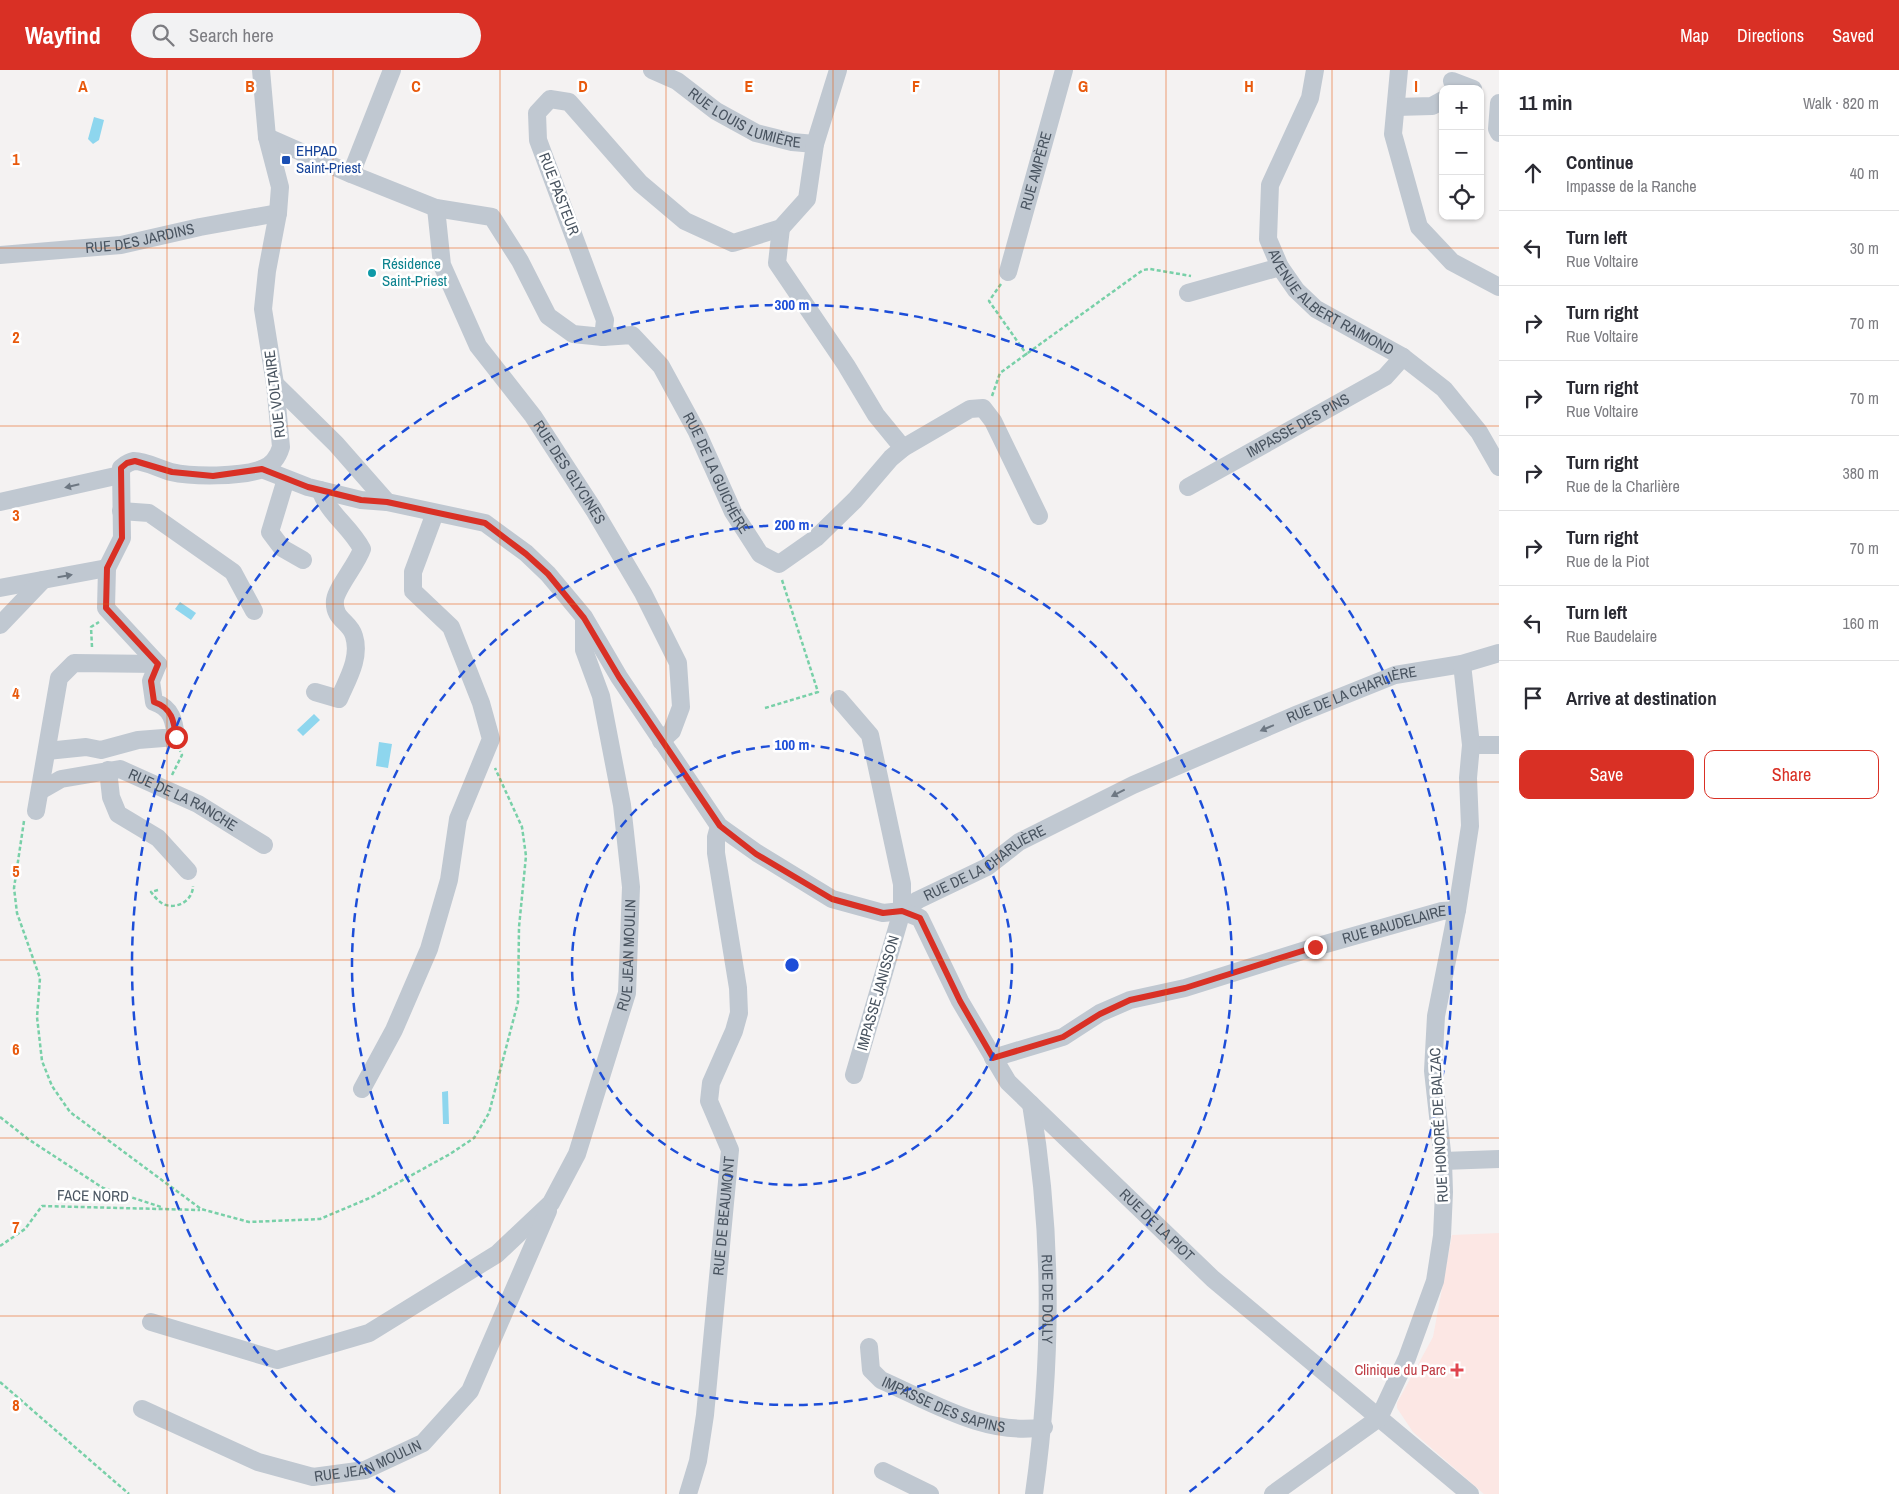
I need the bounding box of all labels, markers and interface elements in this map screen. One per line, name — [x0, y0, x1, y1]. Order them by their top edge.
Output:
search box — [131, 13, 481, 58]
text: Wayfind — [25, 19, 101, 51]
icon: search — [149, 21, 177, 49]
text: Search here — [189, 22, 274, 48]
text: Map — [1680, 23, 1709, 48]
text: Directions — [1737, 23, 1804, 48]
text: Saved — [1832, 23, 1874, 48]
text: A — [78, 75, 88, 97]
text: B — [245, 75, 255, 97]
text: C — [411, 75, 421, 97]
text: D — [578, 75, 588, 97]
text: F — [912, 75, 920, 97]
text: G — [1078, 75, 1088, 97]
text: H — [1244, 75, 1254, 97]
text: I — [1414, 75, 1418, 97]
street label: RUE LOUIS LUMIÈRE — [686, 81, 806, 149]
map controls — [1439, 85, 1484, 220]
button: + — [1439, 85, 1484, 130]
text: 11 min — [1519, 88, 1573, 117]
text: Walk · 820 m — [1803, 92, 1879, 114]
street label: RUE AMPÈRE — [1015, 129, 1056, 212]
button: − — [1439, 130, 1484, 175]
place label: EHPAD Saint-Priest — [296, 140, 362, 178]
text: 1 — [12, 148, 20, 170]
text: Continue — [1566, 149, 1634, 175]
street label: RUE PASTEUR — [534, 150, 585, 238]
marker: EHPAD Saint-Priest — [280, 154, 292, 166]
icon: ahead — [1519, 159, 1547, 187]
text: 40 m — [1850, 162, 1879, 184]
button: locate — [1439, 175, 1484, 220]
text: Impasse de la Ranche — [1566, 175, 1697, 197]
street label: RUE DES JARDINS — [84, 218, 196, 258]
text: Turn left — [1566, 224, 1627, 250]
icon: left — [1519, 234, 1547, 262]
text: 30 m — [1850, 237, 1879, 259]
street label: AVENUE ALBERT RAIMOND — [1263, 245, 1398, 360]
text: Rue Voltaire — [1566, 250, 1638, 272]
place label: Résidence Saint-Priest — [382, 253, 448, 291]
marker: Résidence Saint-Priest — [366, 267, 378, 279]
text: 300 m — [775, 294, 809, 315]
text: Turn right — [1566, 299, 1638, 325]
icon: right — [1519, 309, 1547, 337]
text: 70 m — [1850, 312, 1879, 334]
text: Rue Voltaire — [1566, 325, 1638, 347]
text: 2 — [12, 326, 20, 348]
street label: RUE VOLTAIRE — [259, 349, 290, 439]
text: Turn right — [1566, 374, 1638, 400]
icon: right — [1519, 384, 1547, 412]
text: 70 m — [1850, 387, 1879, 409]
street label: IMPASSE DES PINS — [1243, 388, 1353, 462]
text: Rue Voltaire — [1566, 400, 1638, 422]
street label: RUE DE LA GUICHÈRE — [678, 408, 755, 538]
street label: RUE DES GLYCINES — [529, 416, 611, 528]
text: Turn right — [1566, 449, 1638, 475]
icon: right — [1519, 459, 1547, 487]
text: 380 m — [1843, 462, 1879, 484]
text: Rue de la Charlière — [1566, 475, 1680, 497]
one-way arrow — [64, 482, 79, 490]
text: 3 — [12, 504, 20, 526]
text: 200 m — [775, 514, 809, 535]
text: Turn right — [1566, 524, 1638, 550]
icon: right — [1519, 534, 1547, 562]
text: 70 m — [1850, 537, 1879, 559]
text: Rue de la Piot — [1566, 550, 1649, 572]
one-way arrow — [58, 572, 73, 580]
text: Turn left — [1566, 599, 1627, 625]
icon: left — [1519, 609, 1547, 637]
text: 160 m — [1843, 612, 1879, 634]
text: Rue Baudelaire — [1566, 625, 1657, 647]
street label: RUE DE LA CHARLIÈRE — [1283, 661, 1418, 728]
text: 4 — [12, 682, 20, 704]
icon: arrive — [1519, 684, 1547, 712]
text: Arrive at destination — [1566, 685, 1717, 711]
one-way arrow — [1260, 724, 1274, 732]
route start — [165, 726, 188, 749]
text: 100 m — [775, 734, 809, 755]
button: Save — [1519, 750, 1694, 799]
button: Share — [1704, 750, 1879, 799]
street label: RUE DE LA RANCHE — [125, 763, 241, 836]
one-way arrow — [1111, 789, 1125, 797]
street label: RUE DE LA CHARLIÈRE — [920, 819, 1049, 906]
text: 5 — [12, 860, 20, 882]
street label: RUE JEAN MOULIN — [611, 899, 641, 1013]
street label: RUE BAUDELAIRE — [1340, 900, 1447, 949]
street label: IMPASSE JANISSON — [851, 933, 904, 1053]
route end — [1304, 936, 1327, 959]
centre of rings — [783, 956, 801, 974]
text: 6 — [12, 1038, 20, 1060]
street label: RUE HONORÉ DE BALZAC — [1424, 1047, 1453, 1203]
street label: RUE DE BEAUMONT — [707, 1155, 739, 1276]
street label: FACE NORD — [57, 1184, 129, 1207]
street label: RUE DE LA PIOT — [1115, 1184, 1200, 1266]
text: 7 — [12, 1216, 20, 1238]
street label: RUE DE DOLLY — [1037, 1254, 1059, 1345]
place label: Clinique du Parc — [1354, 1359, 1446, 1380]
marker: Clinique du Parc — [1450, 1363, 1464, 1377]
street label: IMPASSE DES SAPINS — [879, 1371, 1007, 1437]
text: 8 — [12, 1394, 20, 1416]
street label: RUE JEAN MOULIN — [313, 1434, 425, 1487]

